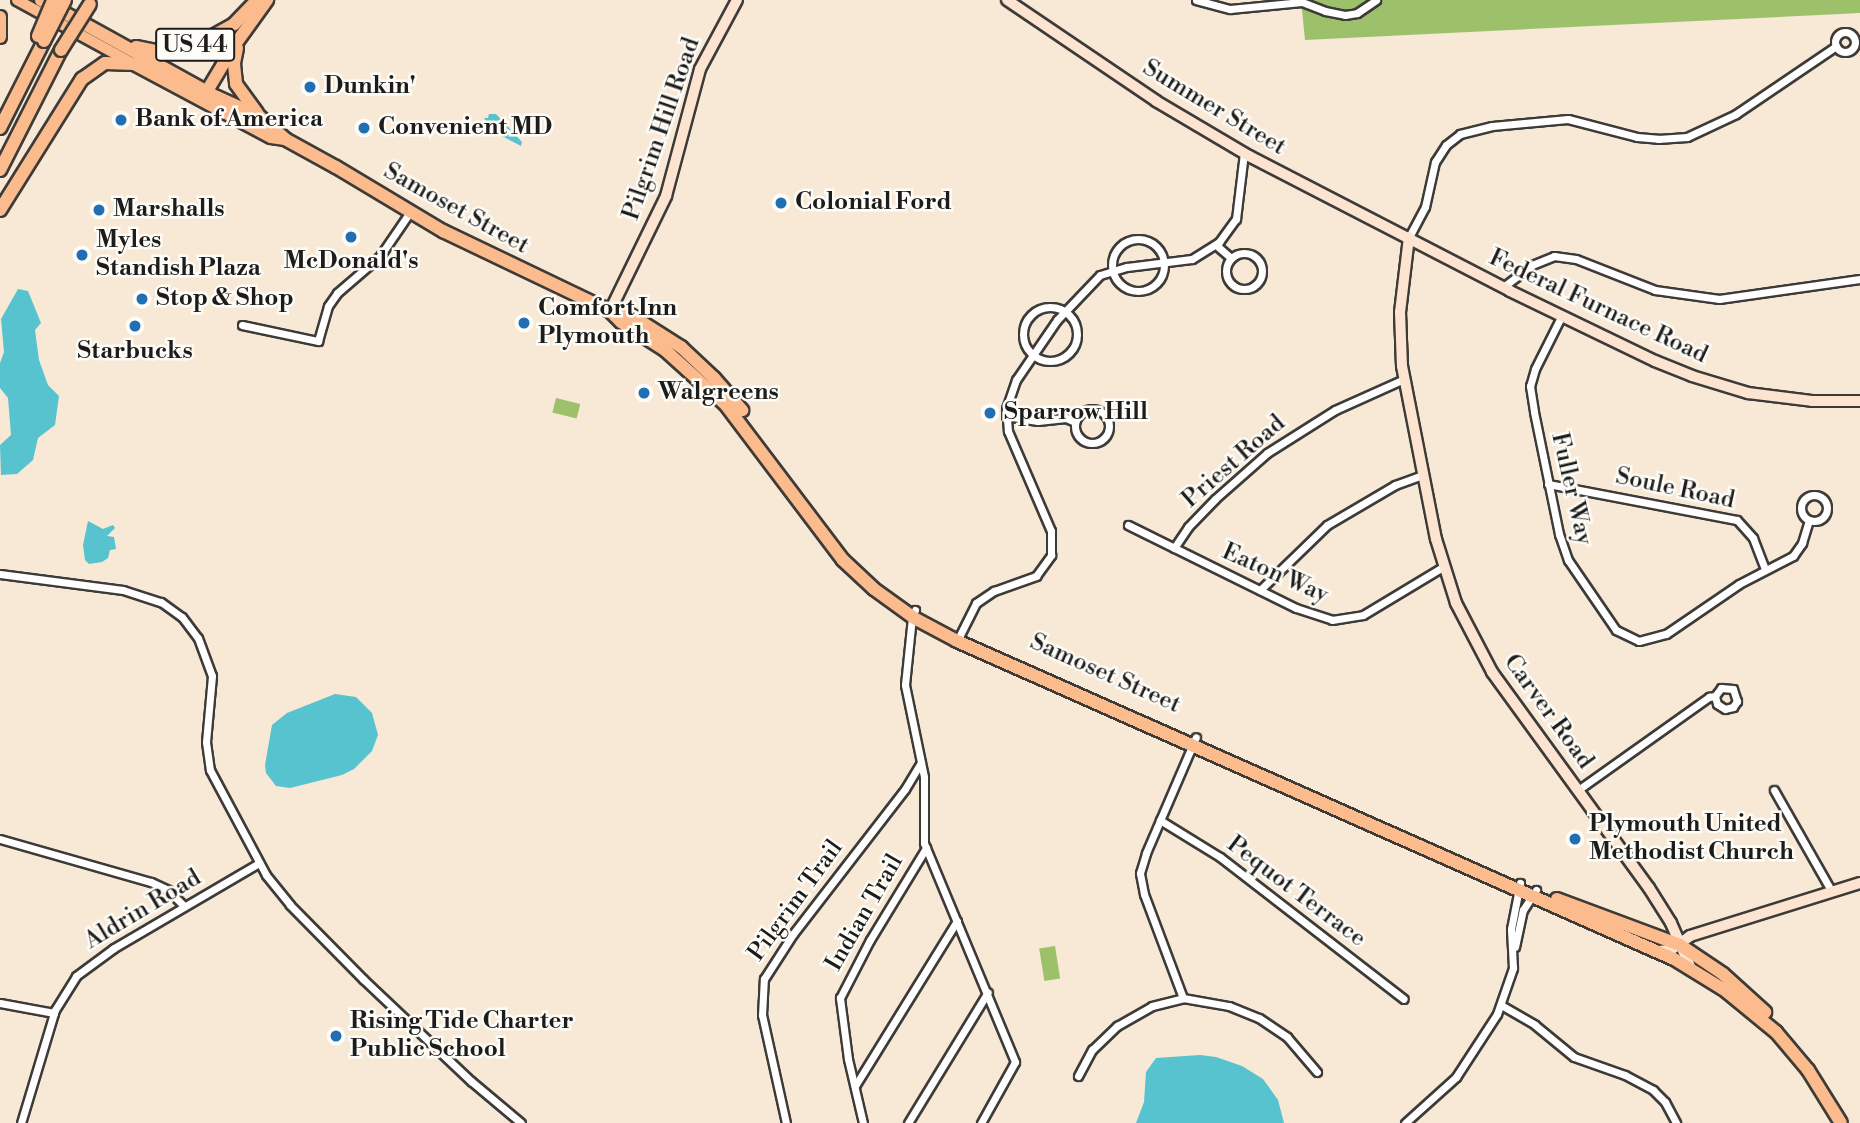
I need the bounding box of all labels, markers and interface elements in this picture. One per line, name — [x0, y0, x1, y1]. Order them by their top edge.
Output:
road number: US 44 — [155, 26, 235, 64]
street label: Pilgrim Hill Road — [617, 34, 707, 224]
street label: Summer Street — [1137, 54, 1291, 162]
place label: Dunkin' — [324, 73, 416, 101]
marker: Dunkin' — [302, 79, 318, 95]
place label: Bank of America — [135, 106, 323, 134]
marker: Bank of America — [113, 112, 129, 128]
place label: Convenient MD — [378, 114, 552, 142]
marker: Convenient MD — [356, 120, 372, 136]
street label: Samoset Street — [378, 157, 534, 261]
place label: Colonial Ford — [795, 189, 952, 217]
marker: Colonial Ford — [773, 195, 789, 211]
place label: Marshalls — [113, 196, 225, 224]
marker: Marshalls — [91, 202, 107, 218]
place label: Myles Standish Plaza — [96, 227, 261, 283]
marker: McDonald's — [343, 229, 359, 245]
street label: Federal Furnace Road — [1484, 244, 1712, 370]
marker: Myles Standish Plaza — [74, 247, 90, 263]
place label: McDonald's — [284, 248, 418, 276]
place label: Stop & Shop — [156, 285, 294, 313]
marker: Stop & Shop — [134, 291, 150, 307]
place label: Comfort Inn Plymouth — [538, 295, 677, 351]
marker: Comfort Inn Plymouth — [516, 315, 532, 331]
marker: Starbucks — [127, 318, 143, 334]
place label: Starbucks — [77, 338, 193, 366]
place label: Walgreens — [658, 379, 779, 407]
marker: Walgreens — [636, 385, 652, 401]
place label: Sparrow Hill — [1004, 399, 1148, 427]
marker: Sparrow Hill — [982, 405, 998, 421]
street label: Priest Road — [1177, 409, 1291, 515]
street label: Fuller Way — [1544, 430, 1598, 548]
street label: Soule Road — [1613, 462, 1737, 516]
street label: Eaton Way — [1217, 538, 1333, 610]
street label: Samoset Street — [1025, 628, 1185, 720]
street label: Carver Road — [1497, 649, 1599, 775]
place label: Plymouth United Methodist Church — [1589, 811, 1794, 867]
street label: Pequot Terrace — [1221, 830, 1371, 954]
marker: Plymouth United Methodist Church — [1567, 831, 1583, 847]
street label: Pilgrim Trail — [742, 835, 850, 967]
street label: Indian Trail — [820, 850, 910, 976]
street label: Aldrin Road — [79, 864, 207, 956]
place label: Rising Tide Charter Public School — [350, 1008, 574, 1064]
marker: Rising Tide Charter Public School — [328, 1028, 344, 1044]

